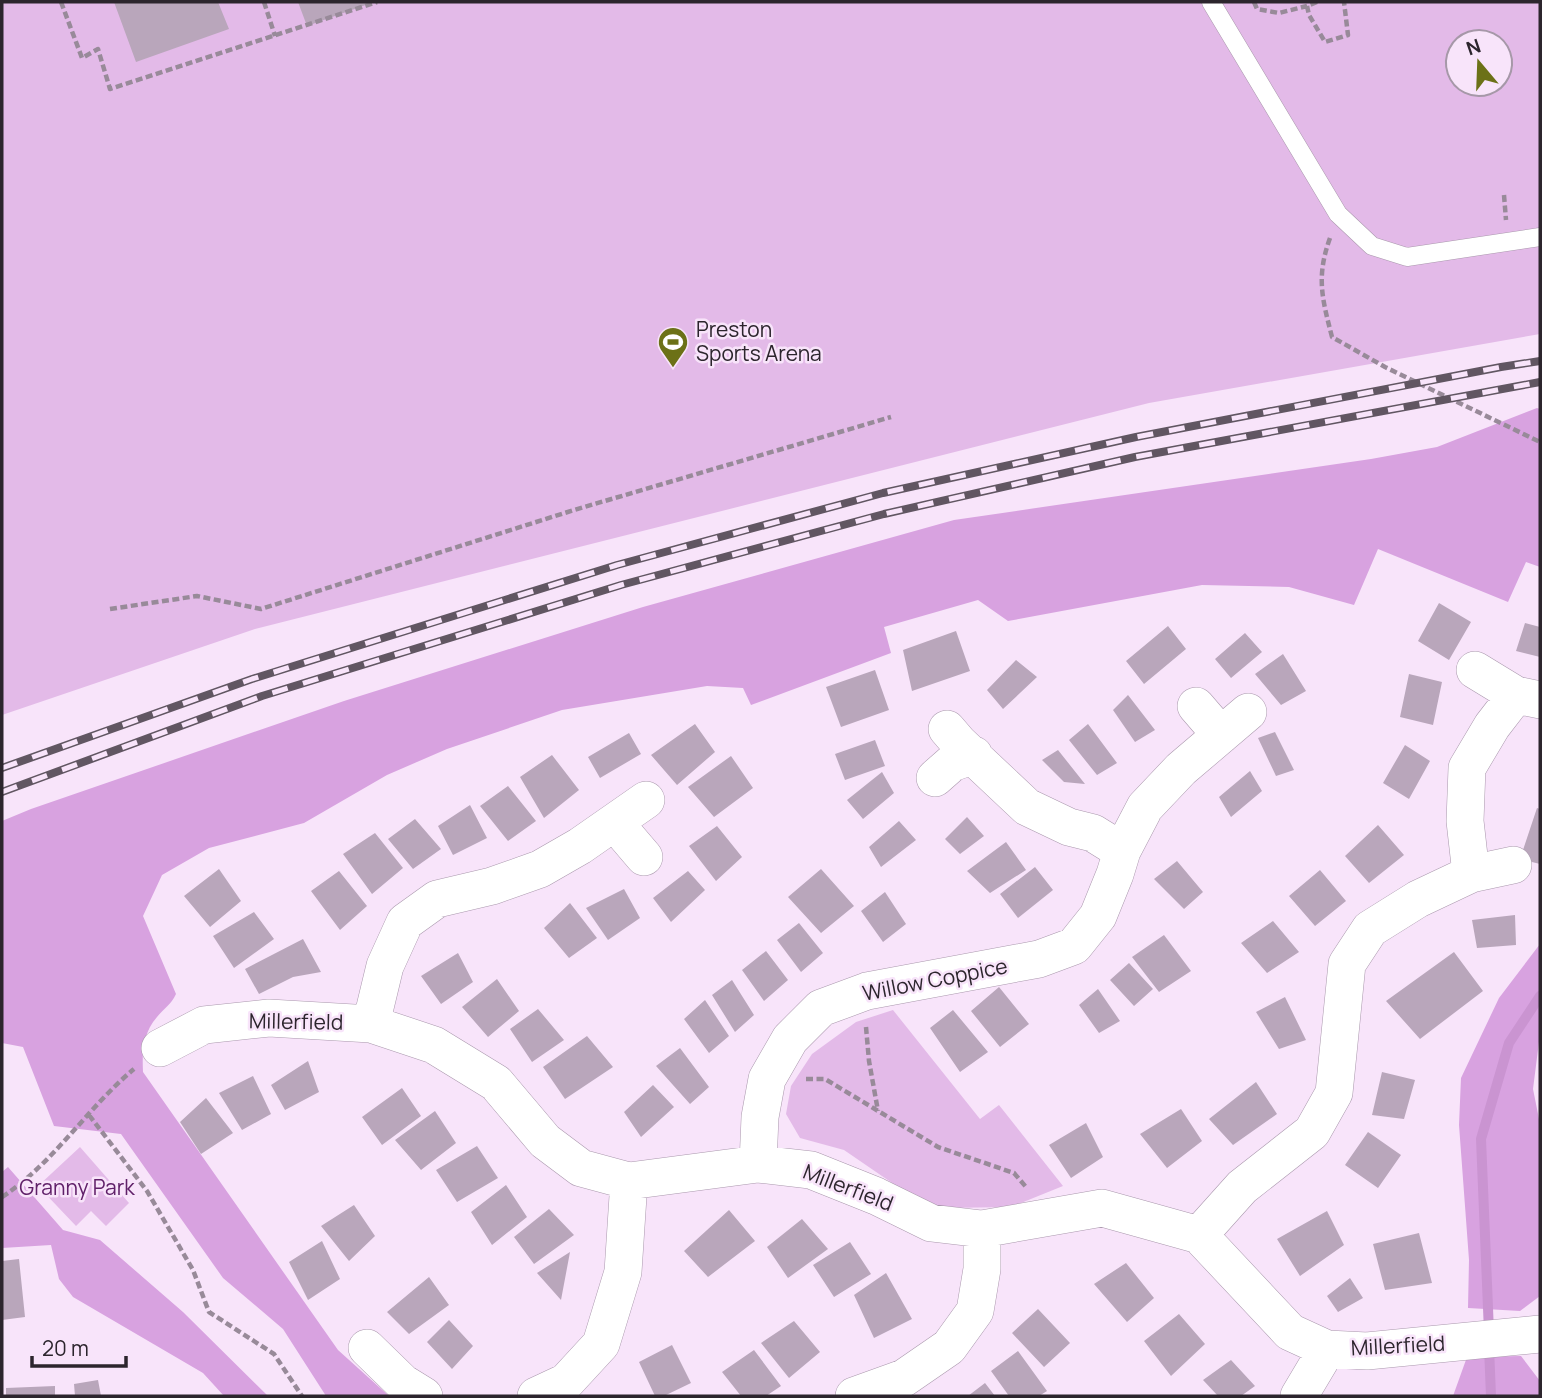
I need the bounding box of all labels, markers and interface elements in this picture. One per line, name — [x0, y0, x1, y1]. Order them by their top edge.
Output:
north arrow — [1444, 28, 1514, 98]
text: N — [1463, 32, 1484, 61]
place label: Preston Sports Arena — [696, 315, 822, 367]
sports icon: Preston Sports Arena — [656, 325, 690, 369]
street label: Willow Coppice — [860, 951, 1010, 1007]
street label: Millerfield — [249, 1006, 344, 1036]
street label: Millerfield — [799, 1157, 897, 1217]
park label: Granny Park — [19, 1173, 135, 1201]
scale bar — [32, 1324, 126, 1368]
street label: Millerfield — [1350, 1329, 1446, 1361]
text: 20 m — [42, 1334, 89, 1362]

